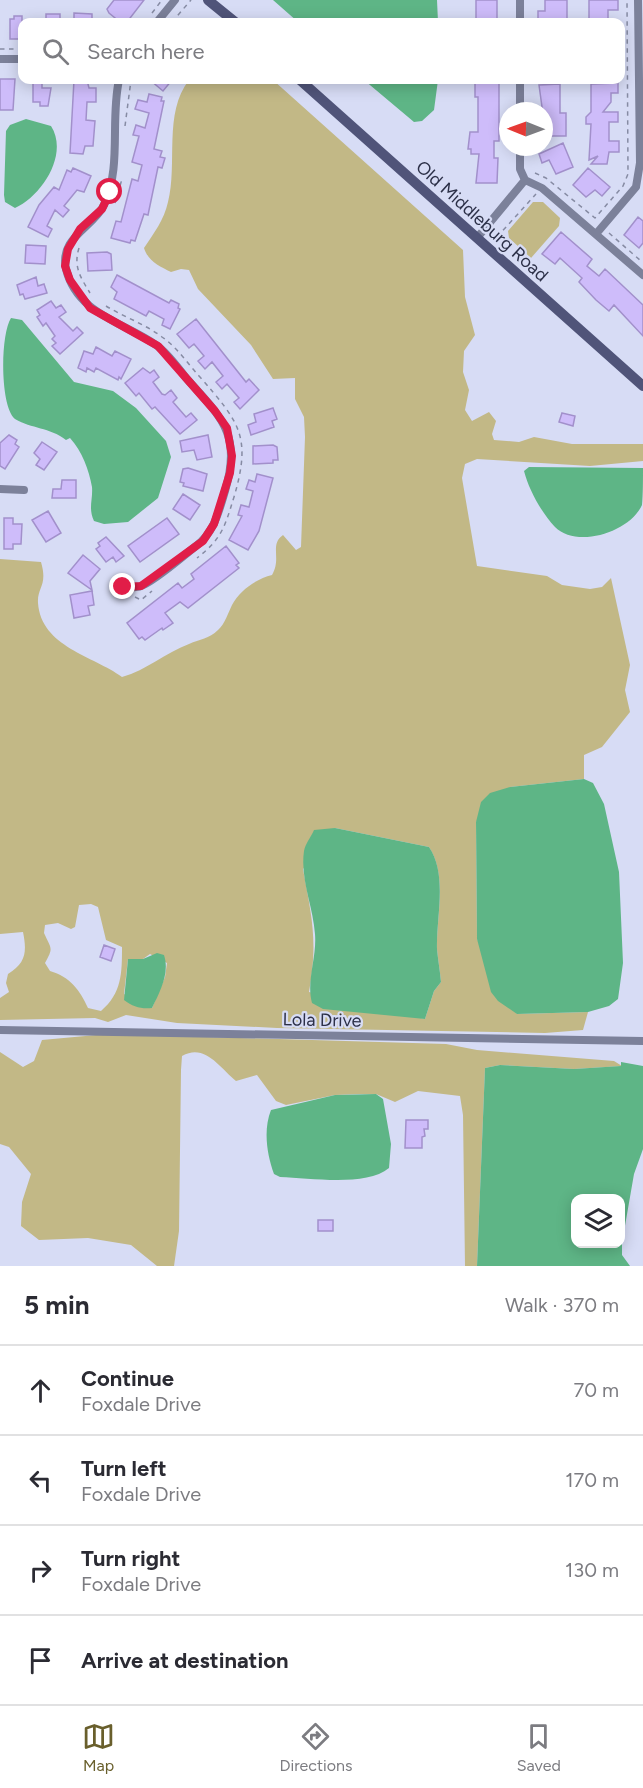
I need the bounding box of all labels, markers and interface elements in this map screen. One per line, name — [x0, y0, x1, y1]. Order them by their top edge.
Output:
search box — [18, 18, 625, 84]
icon: search — [39, 35, 72, 68]
text: Search here — [87, 38, 205, 65]
north arrow — [499, 102, 553, 156]
street label: Old Middleburg Road — [411, 156, 553, 286]
route start — [96, 178, 122, 204]
route end — [109, 573, 135, 599]
street label: Lola Drive — [282, 1008, 362, 1032]
map controls — [571, 1194, 625, 1248]
button: layers — [571, 1194, 625, 1248]
text: 5 min — [24, 1289, 90, 1321]
text: Walk · 370 m — [505, 1293, 619, 1317]
text: Continue — [81, 1365, 174, 1392]
icon: ahead — [24, 1374, 57, 1407]
text: 70 m — [573, 1378, 619, 1402]
text: Foxdale Drive — [81, 1392, 201, 1416]
text: Turn left — [81, 1455, 167, 1482]
icon: left — [24, 1464, 57, 1497]
text: 170 m — [565, 1468, 619, 1492]
text: Foxdale Drive — [81, 1482, 201, 1506]
text: Turn right — [81, 1545, 180, 1572]
icon: right — [24, 1554, 57, 1587]
text: 130 m — [565, 1558, 619, 1582]
text: Foxdale Drive — [81, 1572, 201, 1596]
icon: arrive — [24, 1644, 57, 1677]
text: Arrive at destination — [81, 1647, 289, 1674]
tab: Map — [82, 1720, 115, 1775]
tab: Directions — [279, 1720, 352, 1775]
tab: Saved — [517, 1720, 561, 1775]

